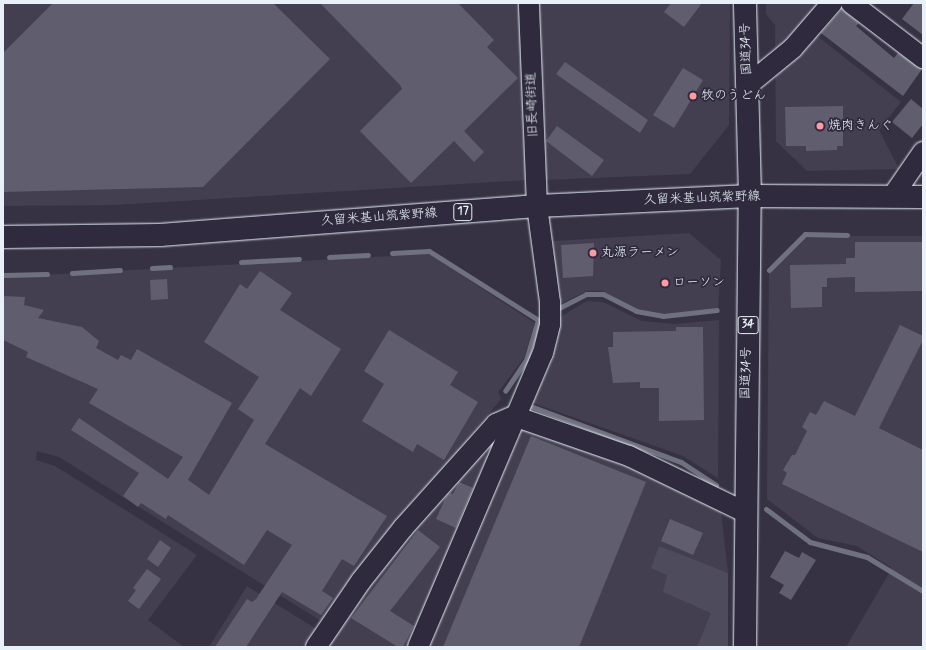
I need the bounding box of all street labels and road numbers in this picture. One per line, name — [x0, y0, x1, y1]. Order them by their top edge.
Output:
street label: 国道34号 — [738, 22, 756, 76]
street label: 旧長崎街道 — [524, 72, 542, 138]
street label: 久留米基山筑紫野線 — [643, 189, 761, 209]
road number: 17 — [453, 202, 473, 222]
street label: 久留米基山筑紫野線 — [320, 206, 438, 230]
road number: 34 — [737, 315, 759, 335]
street label: 国道34号 — [739, 346, 755, 400]

